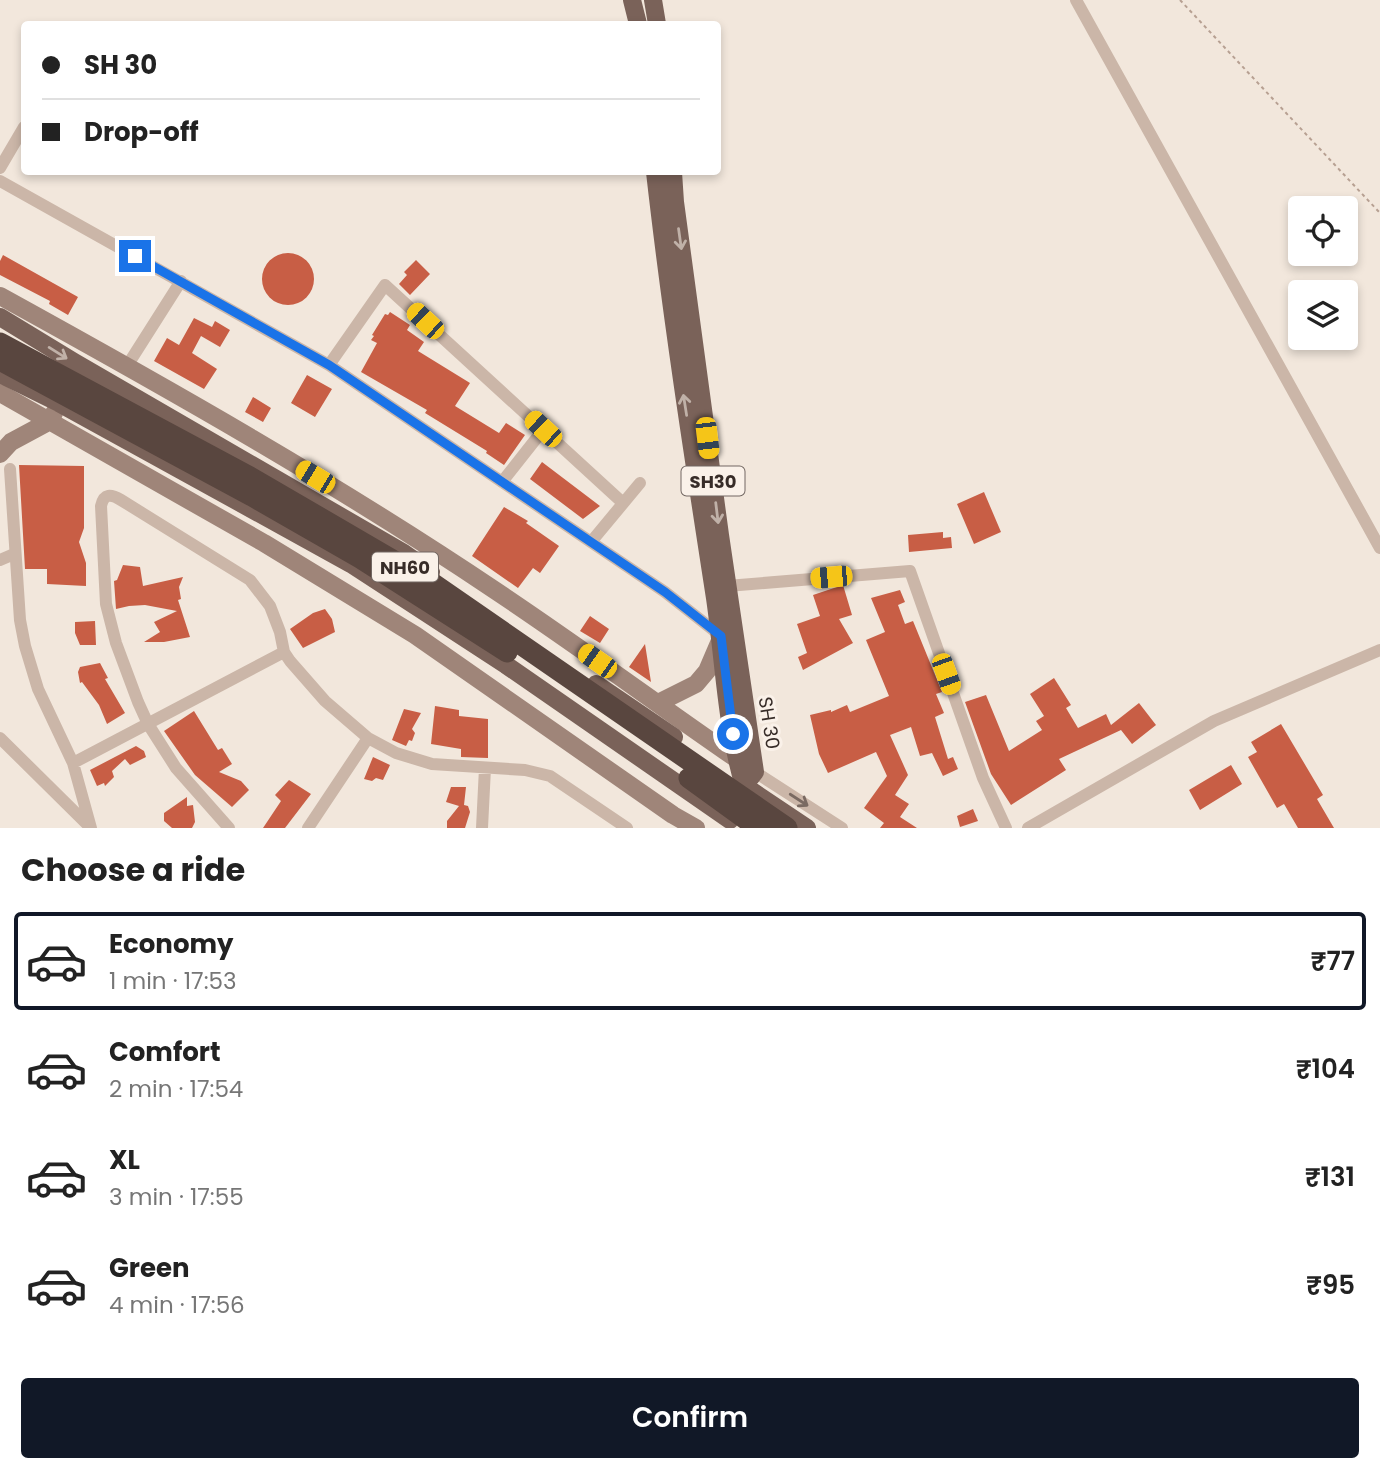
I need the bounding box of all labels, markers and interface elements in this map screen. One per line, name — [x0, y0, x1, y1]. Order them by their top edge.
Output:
text: SH 30 — [84, 47, 157, 83]
text: Drop-off — [84, 114, 199, 150]
map controls — [1288, 196, 1358, 350]
button: locate — [1288, 196, 1358, 266]
one-way arrow — [674, 227, 687, 250]
route end — [119, 240, 151, 272]
button: layers — [1288, 280, 1358, 350]
car — [403, 299, 448, 343]
one-way arrow — [48, 346, 68, 360]
one-way arrow — [678, 394, 691, 417]
car — [521, 407, 566, 451]
car — [695, 416, 720, 460]
car — [292, 457, 339, 497]
road number: SH30 — [682, 466, 744, 495]
one-way arrow — [710, 502, 723, 524]
road number: NH60 — [372, 552, 438, 582]
car — [810, 565, 853, 589]
car — [574, 640, 621, 682]
car — [929, 651, 964, 697]
street label: SH 30 — [752, 695, 786, 751]
route start — [717, 718, 749, 750]
one-way arrow — [789, 793, 808, 807]
text: Choose a ride — [21, 847, 245, 892]
text: Economy — [109, 926, 233, 962]
icon: car — [25, 930, 88, 993]
text: ₹77 — [1311, 943, 1355, 979]
text: 1 min · 17:53 — [109, 965, 237, 997]
text: Comfort — [109, 1034, 221, 1070]
icon: car — [25, 1038, 88, 1101]
text: ₹104 — [1296, 1051, 1355, 1087]
text: 2 min · 17:54 — [109, 1073, 243, 1105]
text: XL — [109, 1142, 140, 1178]
icon: car — [25, 1146, 88, 1209]
text: ₹131 — [1305, 1159, 1355, 1195]
text: 3 min · 17:55 — [109, 1181, 244, 1213]
text: Green — [109, 1250, 190, 1286]
icon: car — [25, 1254, 88, 1317]
text: ₹95 — [1306, 1267, 1355, 1303]
text: 4 min · 17:56 — [109, 1289, 245, 1321]
button: Confirm — [21, 1378, 1359, 1458]

